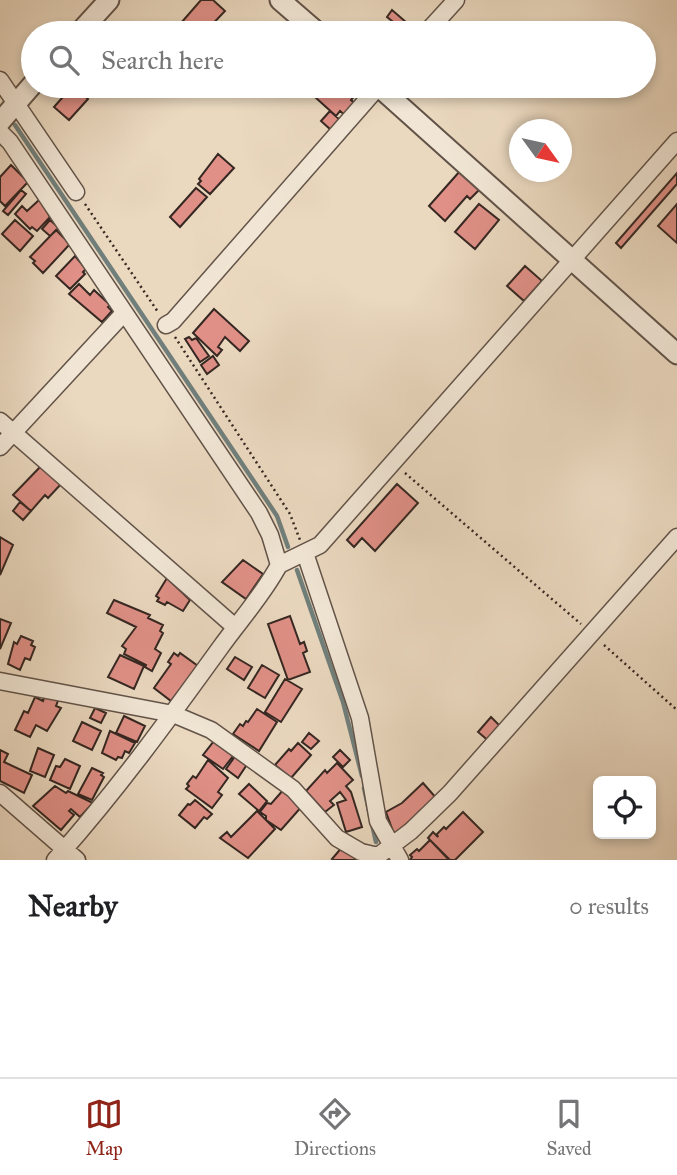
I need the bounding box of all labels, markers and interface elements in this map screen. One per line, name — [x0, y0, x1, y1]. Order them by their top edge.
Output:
search box — [21, 21, 656, 98]
icon: search — [45, 41, 83, 79]
text: Search here — [101, 44, 224, 76]
north arrow — [509, 119, 572, 182]
map controls — [593, 776, 656, 839]
button: locate — [593, 776, 656, 839]
text: Nearby — [28, 888, 118, 924]
text: 0 results — [569, 892, 649, 920]
tab: Map — [85, 1095, 123, 1160]
tab: Directions — [294, 1095, 376, 1160]
tab: Saved — [547, 1095, 592, 1160]

